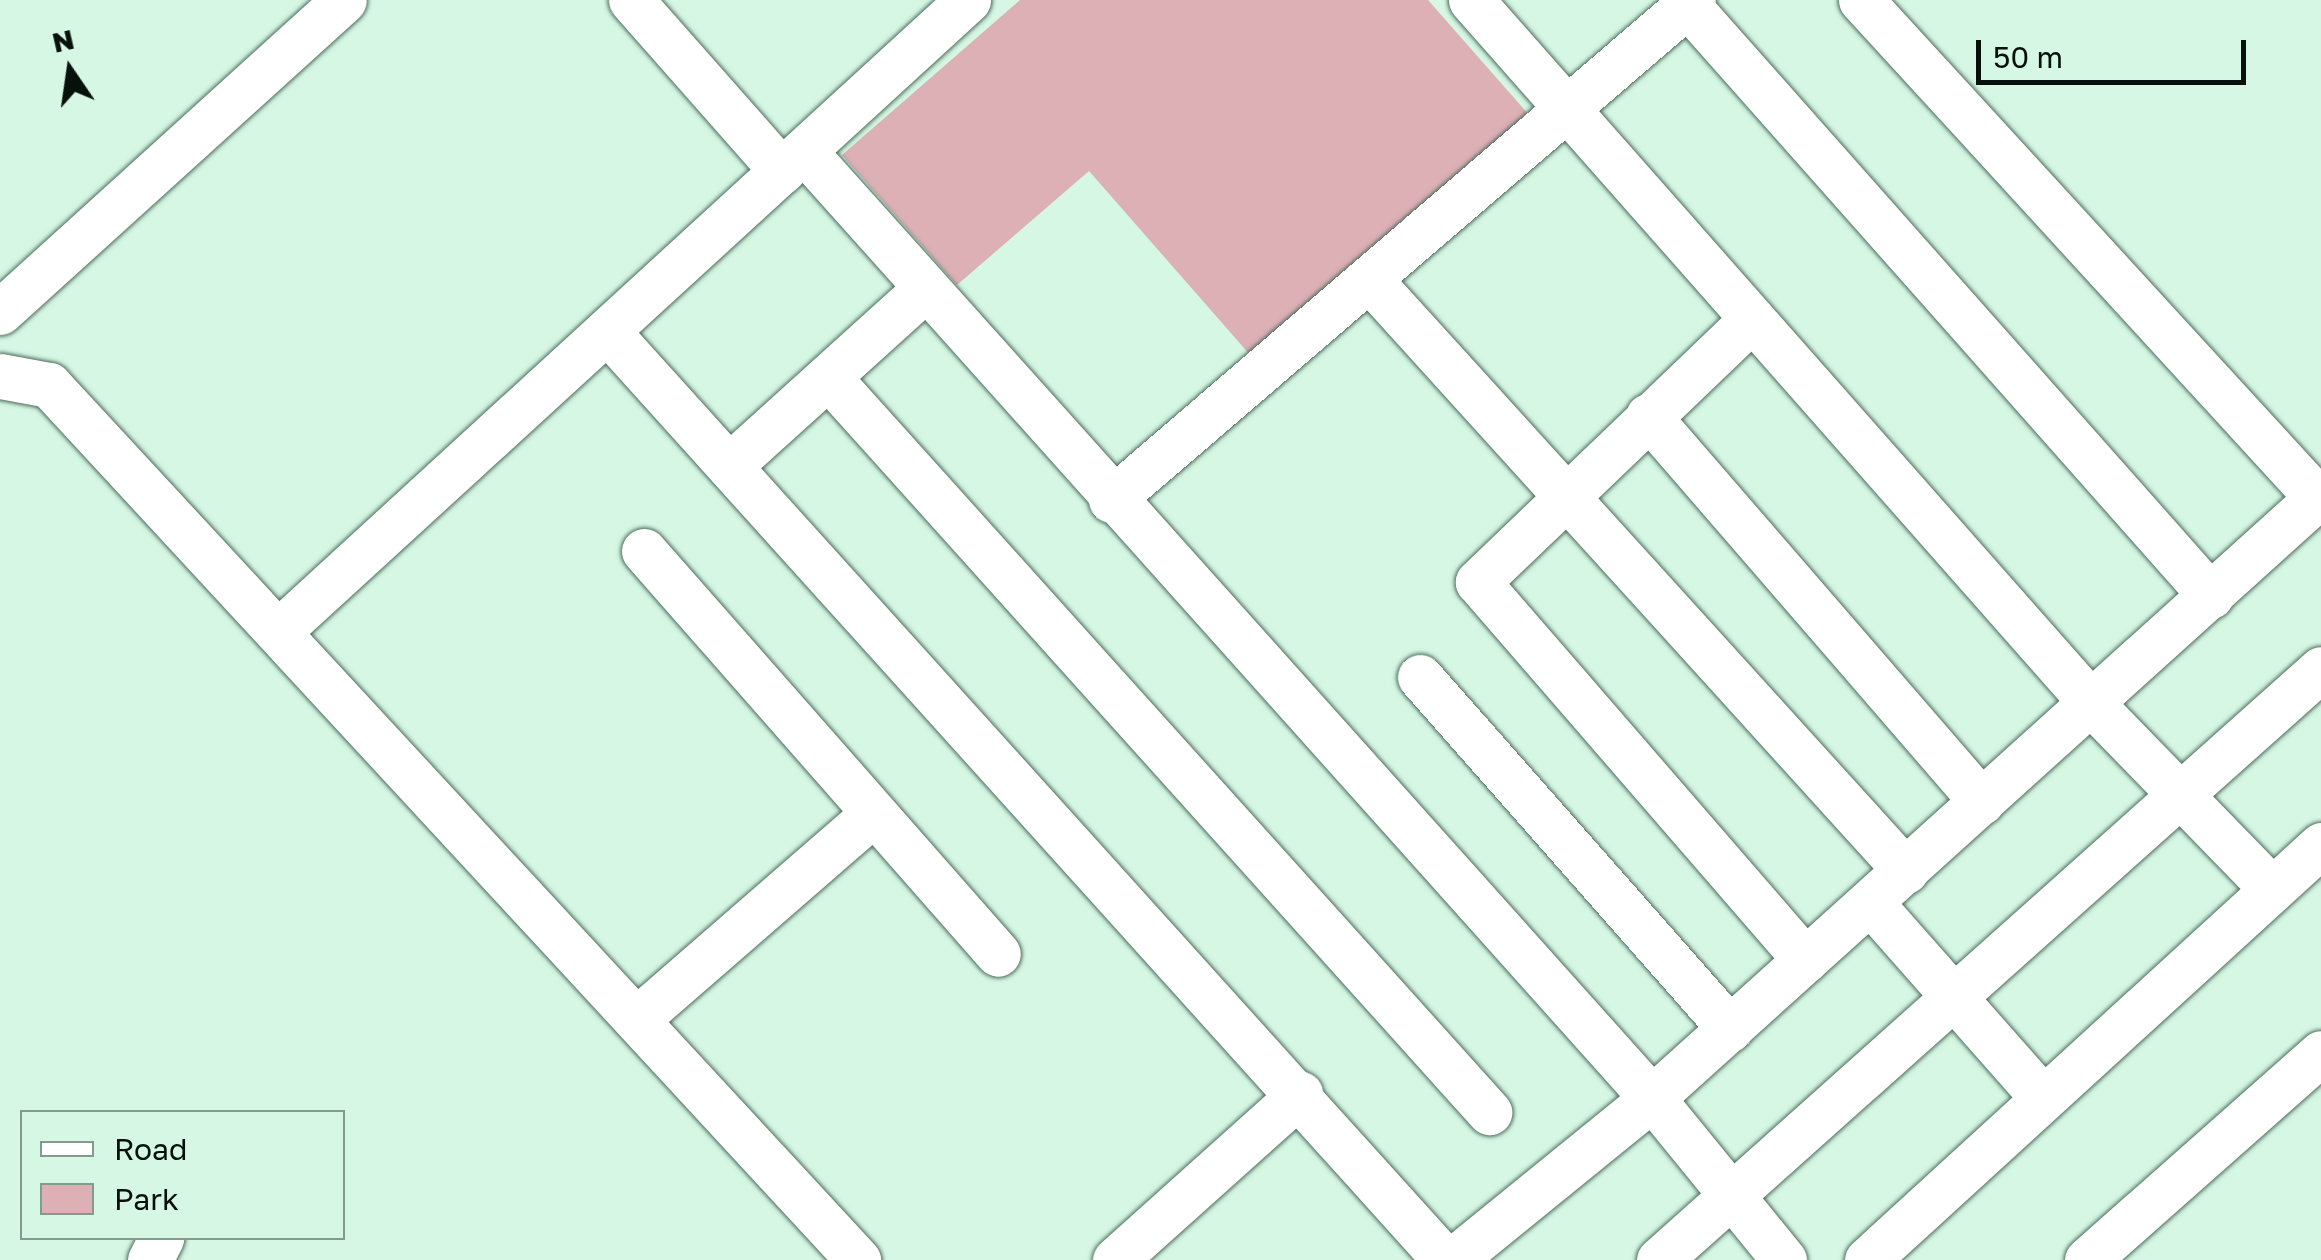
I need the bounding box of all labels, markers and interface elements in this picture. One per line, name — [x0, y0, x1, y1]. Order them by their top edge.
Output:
north arrow — [20, 20, 120, 120]
scale bar — [1981, 20, 2251, 82]
text: N — [49, 22, 77, 59]
text: 50 m — [1993, 39, 2063, 75]
legend — [20, 1110, 345, 1240]
text: Road — [114, 1131, 188, 1167]
text: Park — [114, 1181, 179, 1217]

